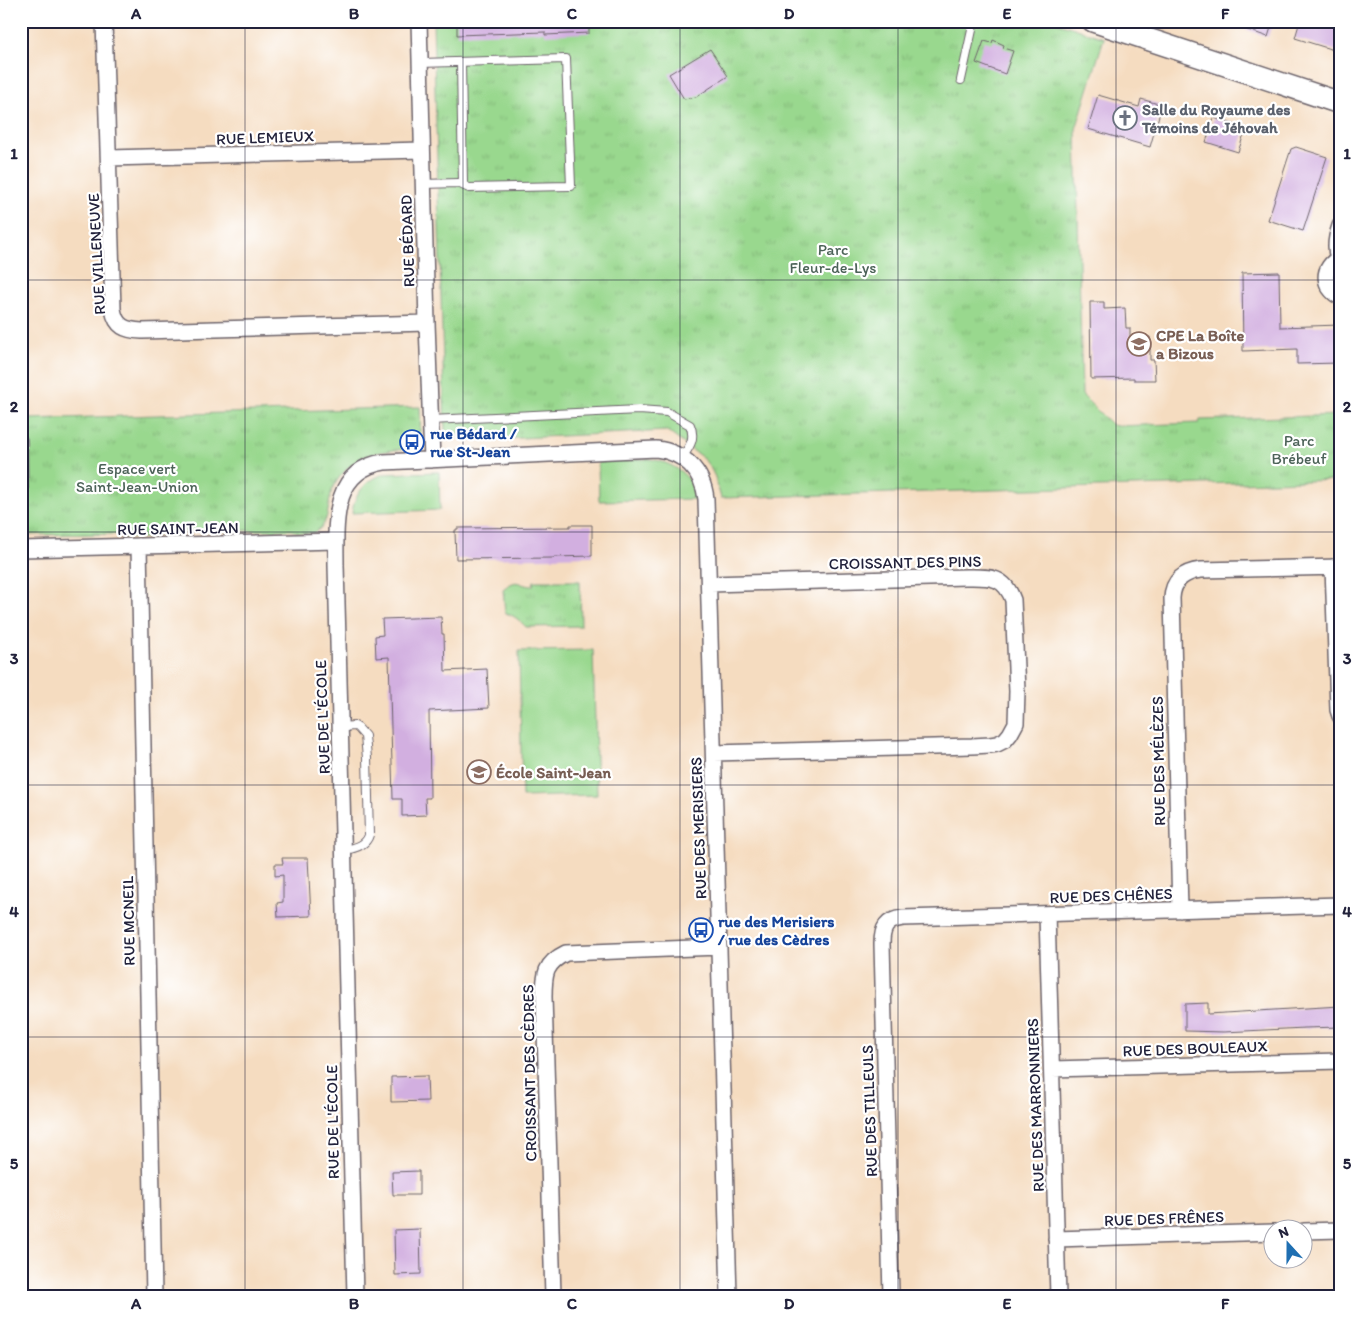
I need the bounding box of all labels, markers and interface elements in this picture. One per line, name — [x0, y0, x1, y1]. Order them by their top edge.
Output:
text: A — [130, 4, 142, 23]
text: B — [349, 4, 360, 23]
text: C — [567, 4, 578, 23]
text: D — [784, 4, 795, 23]
text: E — [1003, 4, 1012, 23]
text: F — [1221, 4, 1230, 23]
place label: Salle du Royaume des Témoins de Jéhovah — [1141, 100, 1290, 137]
church icon: Salle du Royaume des Témoins de Jéhovah — [1112, 105, 1138, 131]
street label: RUE LEMIEUX — [216, 126, 314, 149]
text: 1 — [10, 144, 18, 163]
text: 1 — [1343, 144, 1351, 163]
street label: RUE VILLENEUVE — [84, 192, 109, 315]
street label: RUE BÉDARD — [396, 194, 419, 287]
park label: Parc Fleur-de-Lys — [790, 240, 876, 277]
place label: CPE La Boîte a Bizous — [1156, 326, 1244, 363]
school or university icon: CPE La Boîte a Bizous — [1126, 331, 1152, 357]
text: 2 — [10, 397, 19, 416]
text: 2 — [1343, 397, 1352, 416]
place label: rue Bédard / rue St-Jean — [430, 424, 517, 461]
bus stop icon: rue Bédard / rue St-Jean — [399, 429, 425, 455]
park label: Parc Brébeuf — [1271, 431, 1327, 468]
park label: Espace vert Saint-Jean-Union — [76, 459, 199, 496]
street label: RUE SAINT-JEAN — [117, 518, 239, 539]
street label: CROISSANT DES PINS — [828, 552, 982, 573]
text: 3 — [10, 649, 19, 668]
text: 3 — [1343, 649, 1352, 668]
street label: RUE DE L'ÉCOLE — [311, 660, 334, 774]
street label: RUE DES MÉLÈZES — [1148, 696, 1169, 826]
street label: RUE DES MERISIERS — [687, 757, 710, 899]
school or university icon: École Saint-Jean — [466, 759, 492, 785]
place label: École Saint-Jean — [496, 763, 611, 782]
street label: RUE MCNEIL — [118, 876, 139, 966]
street label: RUE DES CHÊNES — [1049, 884, 1173, 907]
text: 4 — [9, 902, 19, 921]
text: 4 — [1342, 902, 1352, 921]
place label: rue des Merisiers / rue des Cèdres — [717, 912, 834, 949]
bus stop icon: rue des Merisiers / rue des Cèdres — [688, 917, 714, 943]
street label: CROISSANT DES CÈDRES — [518, 984, 541, 1162]
street label: RUE DES MARRONNIERS — [1023, 1018, 1048, 1192]
street label: RUE DES BOULEAUX — [1122, 1036, 1268, 1061]
street label: RUE DES TILLEULS — [858, 1045, 881, 1177]
street label: RUE DE L'ÉCOLE — [322, 1065, 343, 1179]
text: 5 — [10, 1154, 19, 1173]
text: 5 — [1343, 1154, 1352, 1173]
street label: RUE DES FRÊNES — [1104, 1207, 1224, 1230]
north arrow — [1264, 1220, 1314, 1270]
text: N — [1276, 1223, 1291, 1242]
text: A — [130, 1294, 142, 1313]
text: B — [349, 1294, 360, 1313]
text: C — [567, 1294, 578, 1313]
text: D — [784, 1294, 795, 1313]
text: E — [1003, 1294, 1012, 1313]
text: F — [1221, 1294, 1230, 1313]

